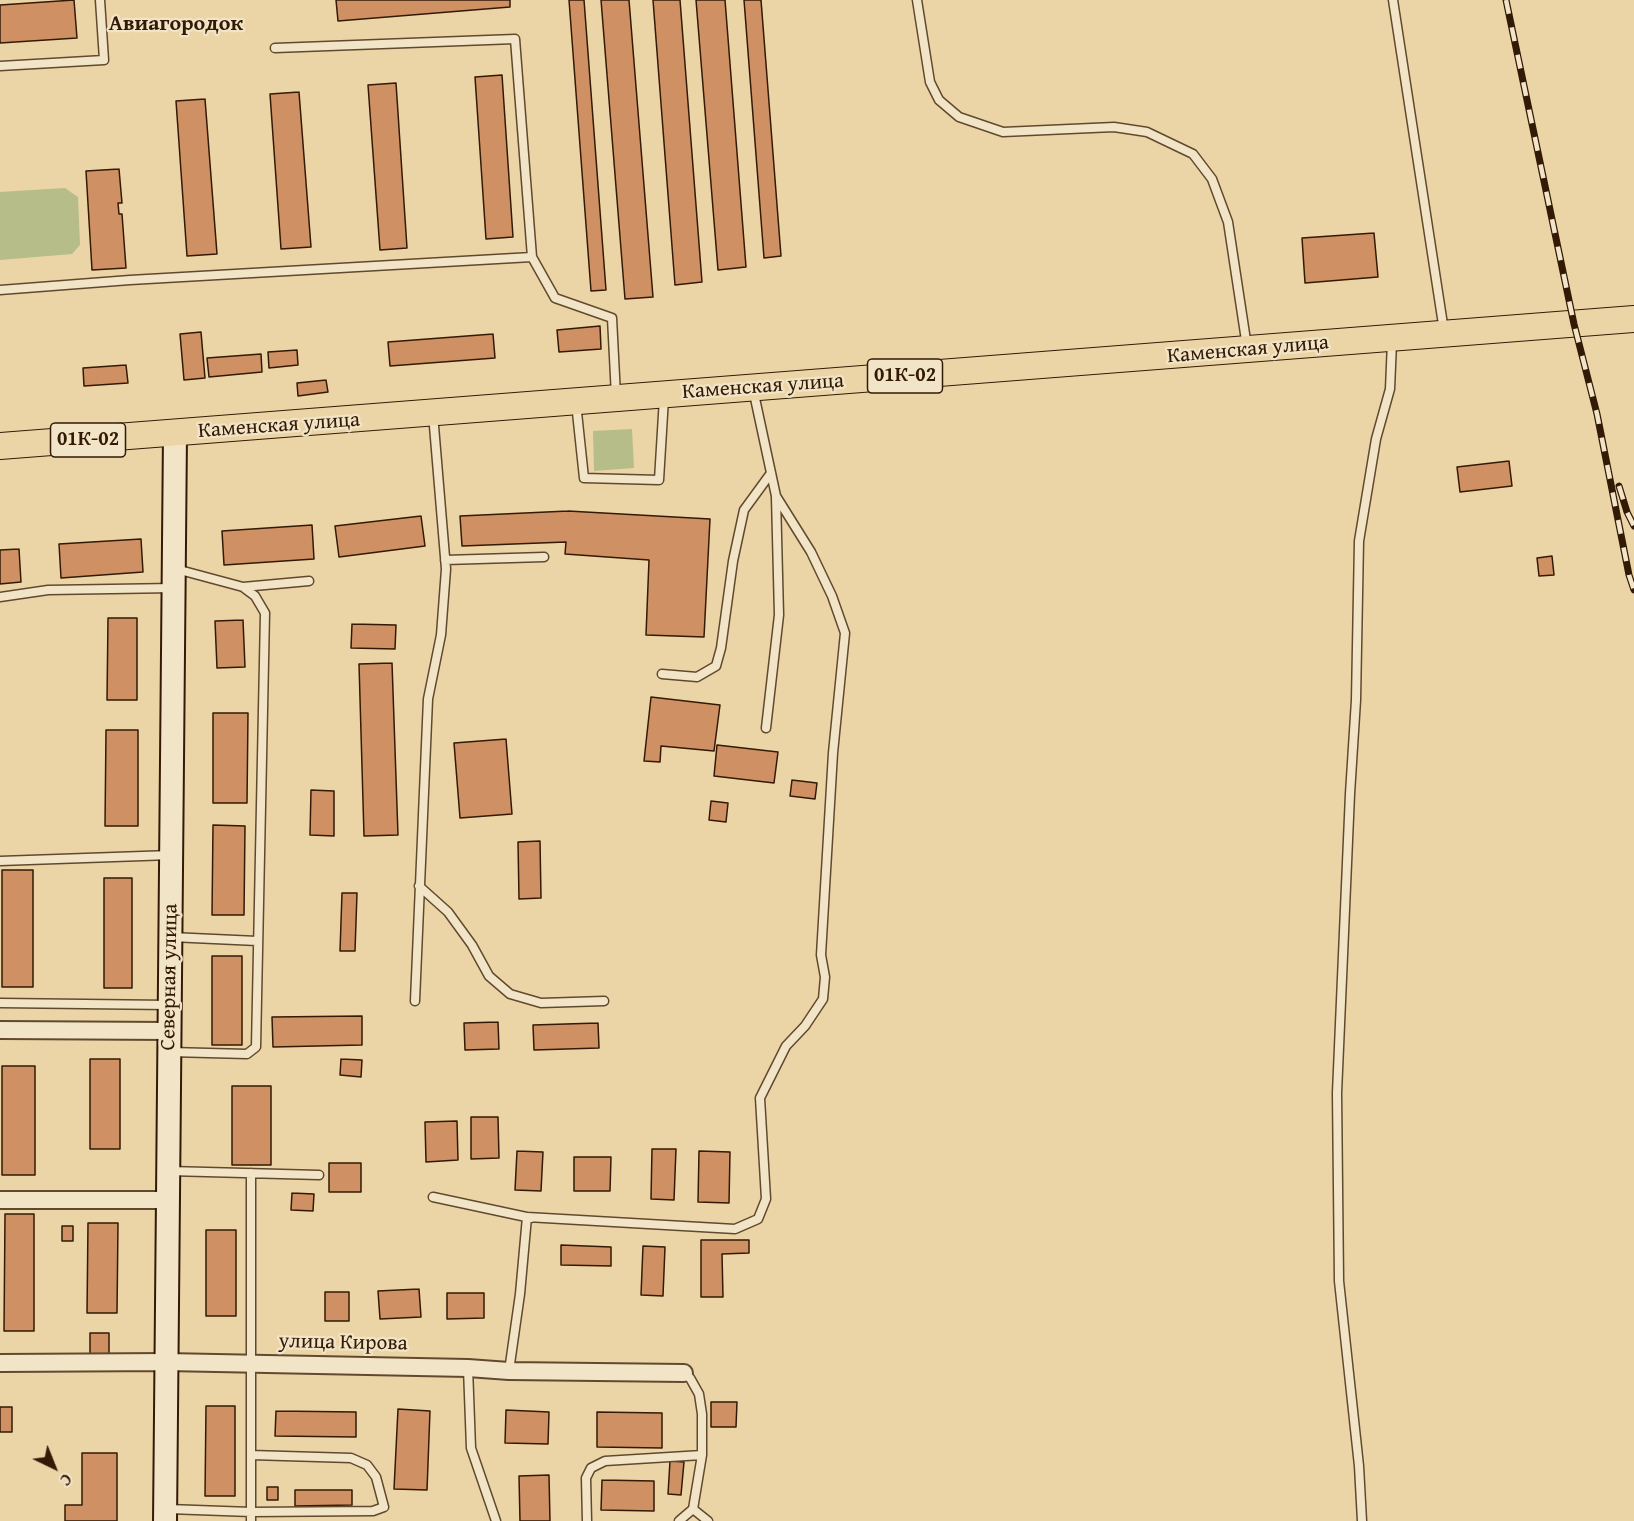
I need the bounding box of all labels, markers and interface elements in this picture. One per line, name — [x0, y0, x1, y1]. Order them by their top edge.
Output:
district label: Авиагородок — [109, 11, 243, 37]
street label: Каменская улица — [1166, 330, 1330, 370]
road number: 01К-02 — [868, 359, 942, 393]
street label: Каменская улица — [681, 369, 845, 405]
street label: Каменская улица — [197, 408, 361, 444]
road number: 01К-02 — [50, 423, 125, 457]
street label: Северная улица — [156, 903, 184, 1051]
street label: улица Кирова — [278, 1329, 408, 1357]
north arrow — [24, 1437, 84, 1497]
text: С — [55, 1468, 78, 1492]

